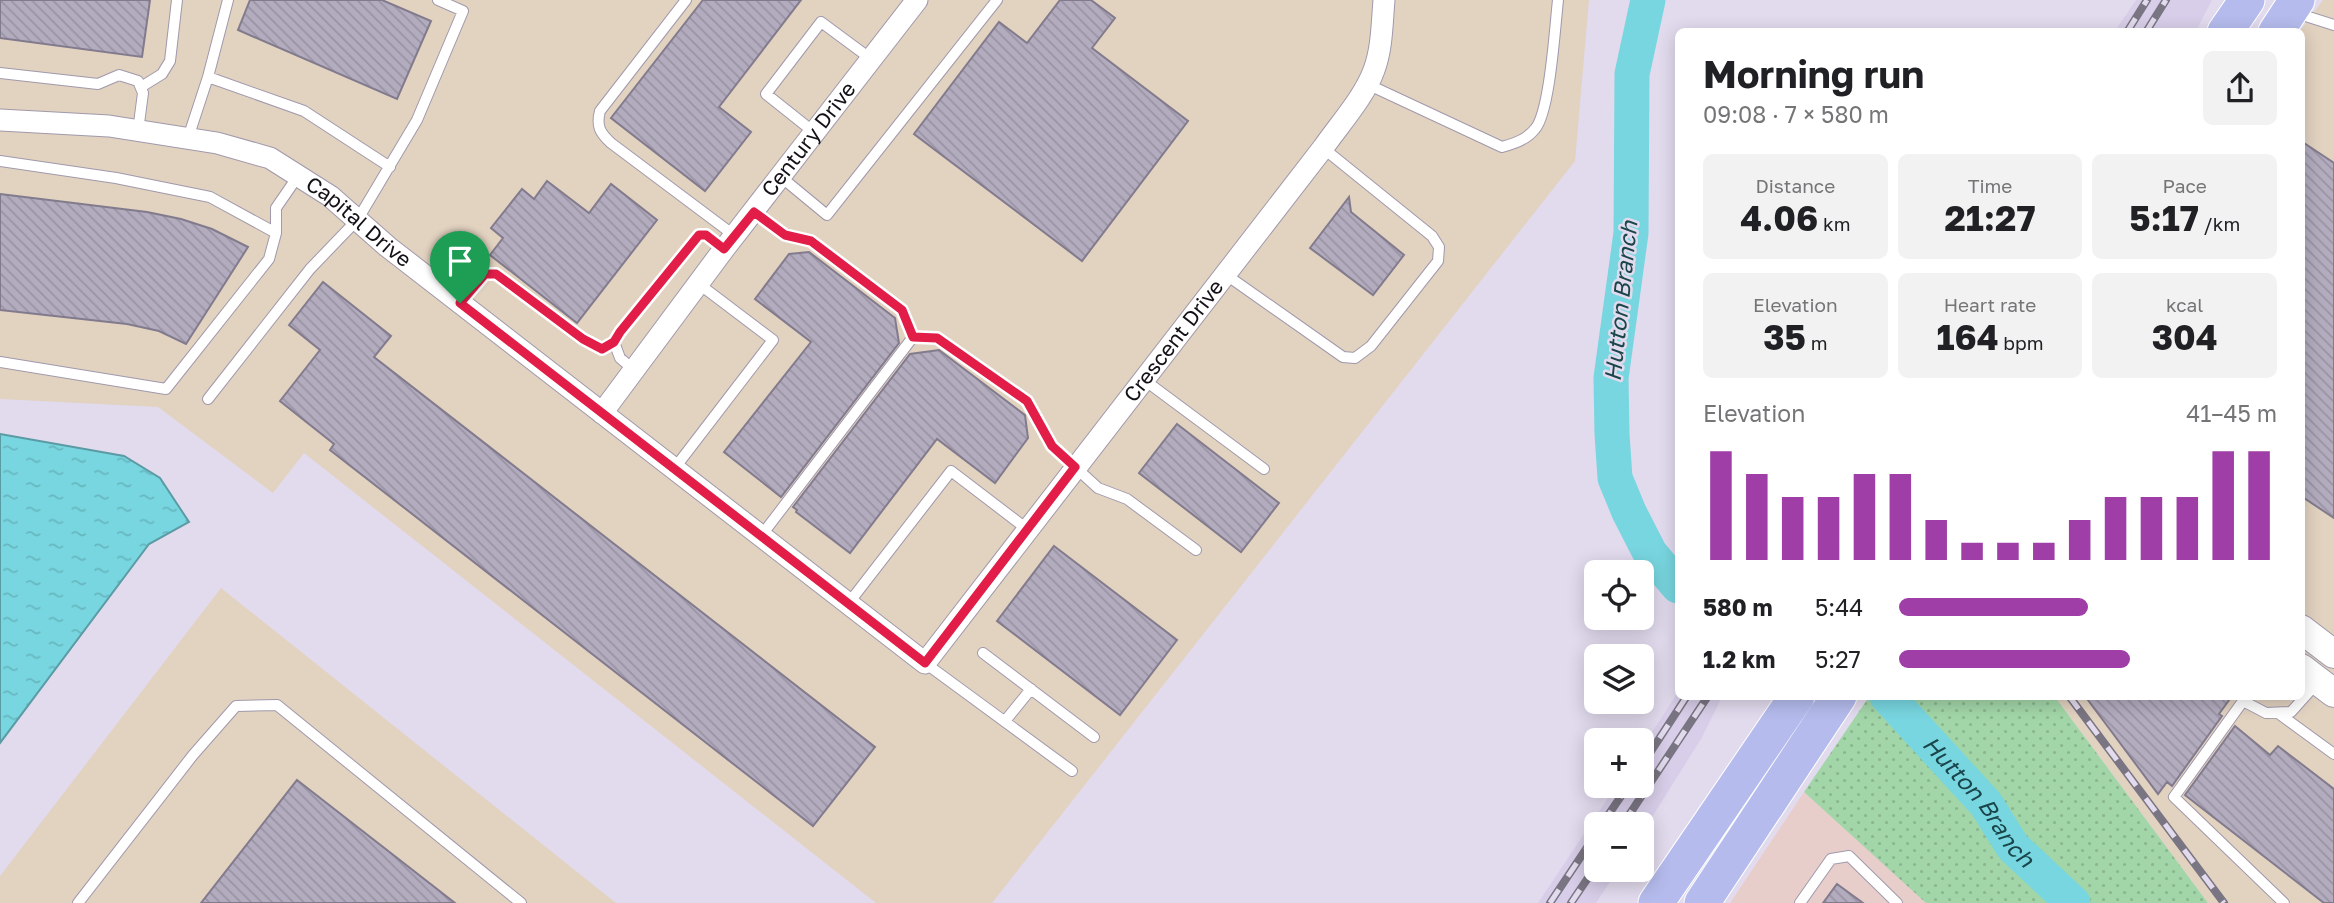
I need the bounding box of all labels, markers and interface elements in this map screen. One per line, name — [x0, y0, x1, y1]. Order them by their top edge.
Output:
text: Morning run — [1703, 51, 1924, 96]
button: share — [2203, 51, 2277, 125]
street label: Century Drive — [756, 76, 861, 201]
text: 09:08 · 7 × 580 m — [1703, 100, 1889, 128]
street label: Capital Drive — [302, 170, 417, 272]
text: Distance — [1755, 174, 1835, 197]
text: Time — [1968, 174, 2012, 197]
text: Pace — [2162, 174, 2207, 197]
text: 4.06 — [1740, 197, 1818, 239]
text: 21:27 — [1944, 197, 2036, 239]
text: 5:17 — [2129, 197, 2199, 239]
text: km — [1818, 212, 1851, 235]
text: /km — [2199, 212, 2240, 235]
water label: Hutton Branch — [1598, 218, 1642, 383]
pin — [430, 231, 490, 303]
icon: arrive — [441, 242, 479, 280]
street label: Crescent Drive — [1118, 274, 1228, 407]
text: Elevation — [1753, 293, 1838, 316]
text: Heart rate — [1944, 293, 2036, 316]
text: kcal — [2166, 293, 2203, 316]
text: 35 — [1763, 316, 1806, 358]
text: 164 — [1936, 316, 1999, 358]
text: 304 — [2152, 316, 2218, 358]
text: m — [1806, 331, 1827, 354]
text: bpm — [1999, 331, 2044, 354]
text: Elevation — [1703, 399, 1805, 427]
text: 41–45 m — [2186, 399, 2277, 427]
map controls — [1584, 560, 1654, 882]
button: locate — [1584, 560, 1654, 630]
text: 580 m — [1703, 593, 1773, 621]
text: 5:44 — [1815, 593, 1863, 621]
button: layers — [1584, 644, 1654, 714]
text: 1.2 km — [1703, 645, 1775, 673]
text: 5:27 — [1815, 645, 1861, 673]
button: + — [1584, 728, 1654, 798]
water label: Hutton Branch — [1918, 730, 2041, 873]
button: − — [1584, 812, 1654, 882]

